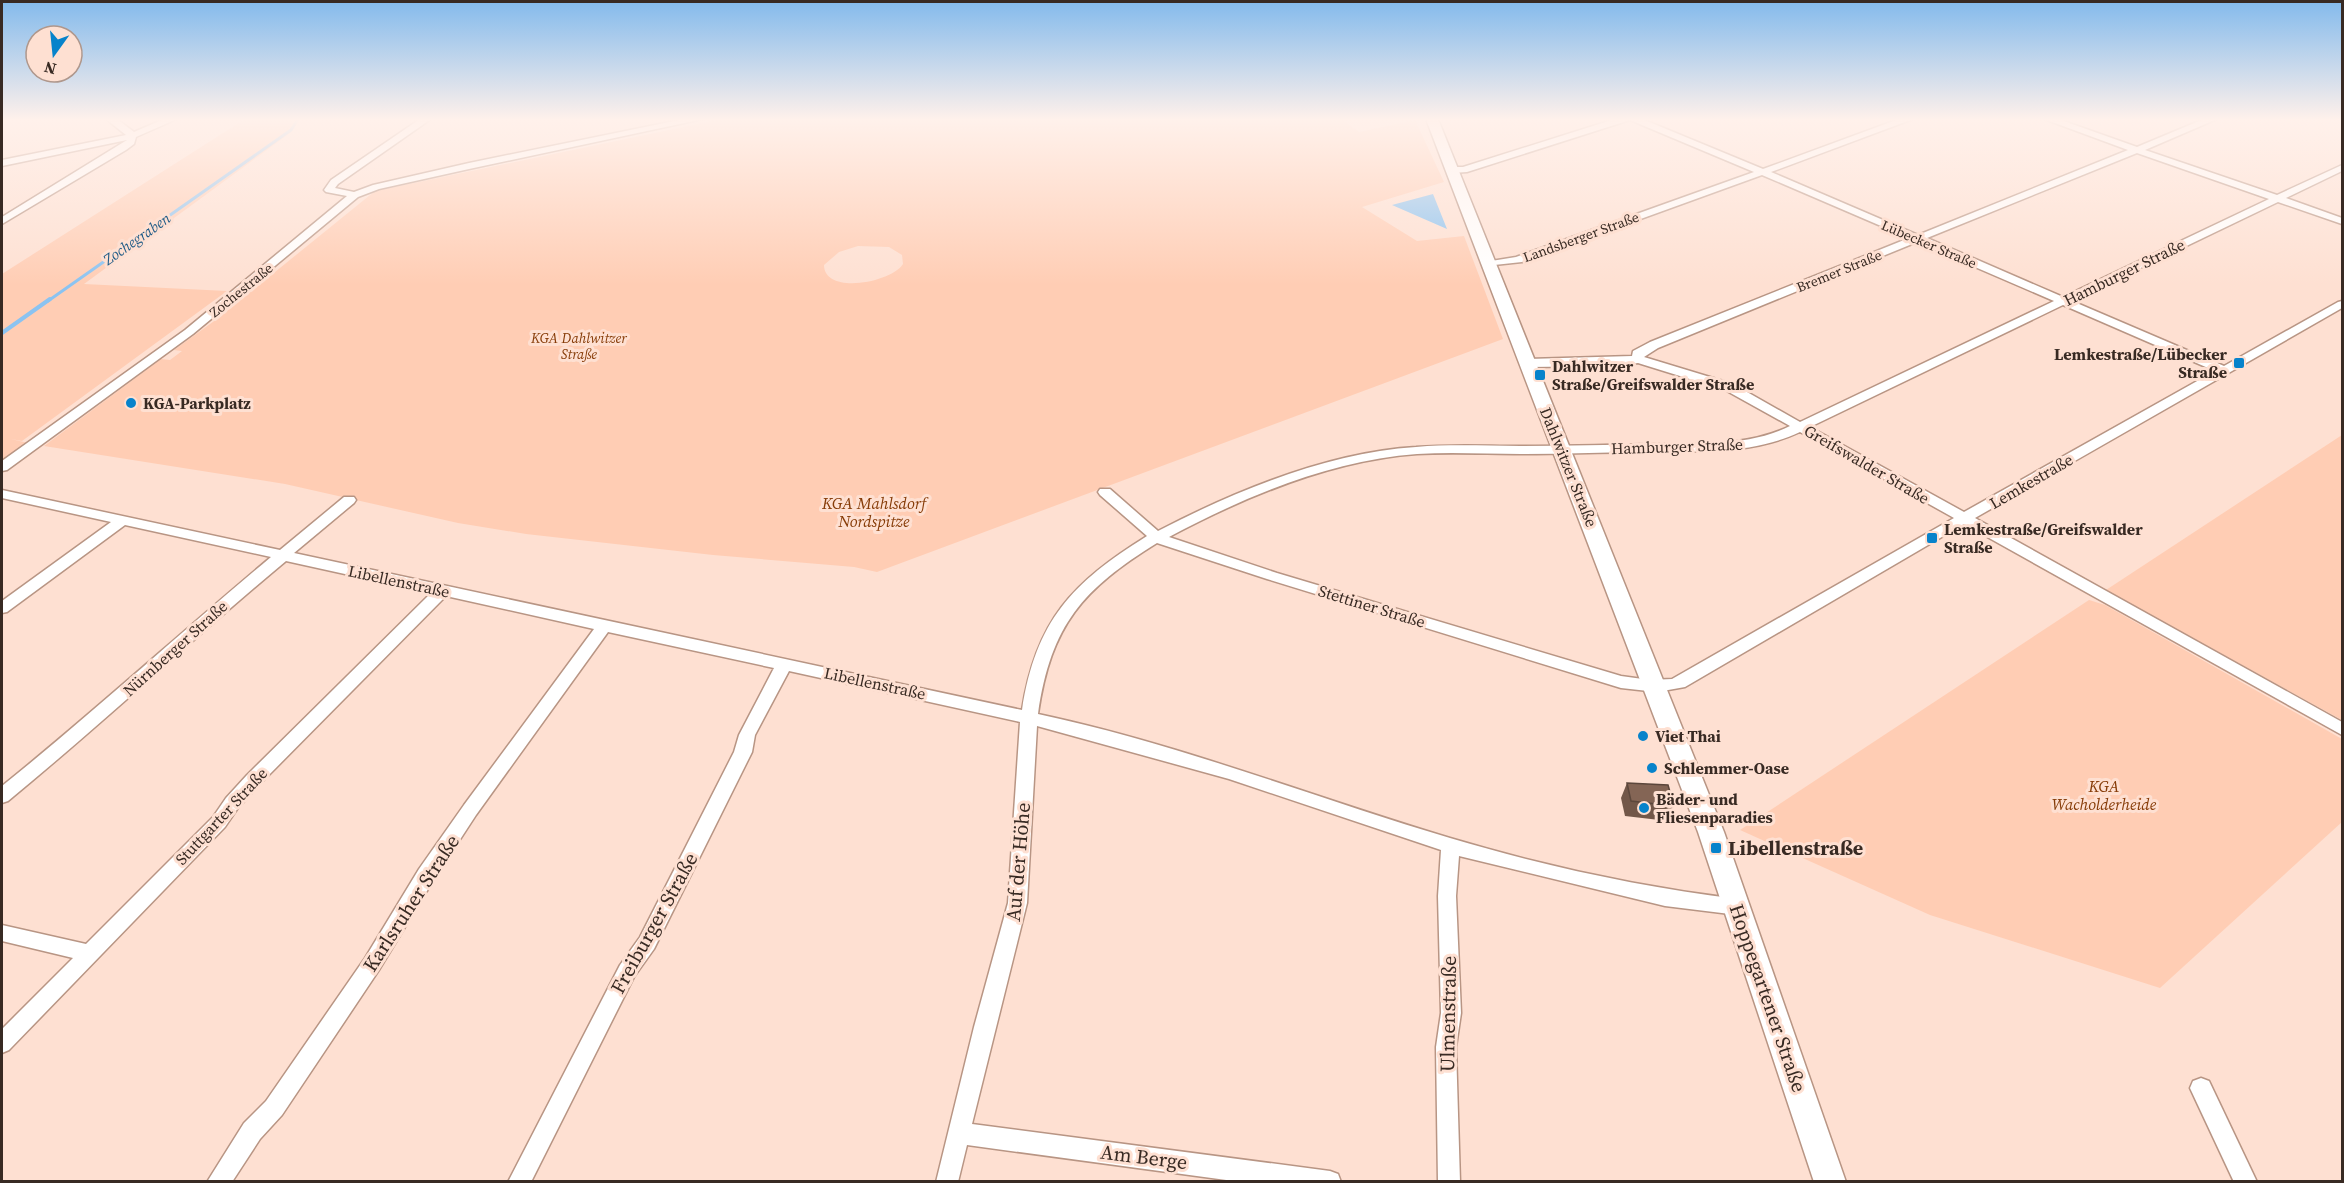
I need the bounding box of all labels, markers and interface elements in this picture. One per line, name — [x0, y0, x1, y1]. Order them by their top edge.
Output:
north arrow — [24, 24, 84, 84]
text: N — [41, 56, 59, 81]
water label: Zochegraben — [98, 207, 175, 270]
street label: Landsberger Straße — [1520, 207, 1642, 267]
street label: Lübecker Straße — [1878, 215, 1980, 273]
street label: Hamburger Straße — [2060, 233, 2188, 311]
street label: Bremer Straße — [1793, 245, 1885, 297]
street label: Zochestraße — [205, 258, 277, 322]
park label: KGA Dahlwitzer Straße — [530, 328, 627, 364]
place label: Lemkestraße/Lübecker Straße — [2054, 343, 2228, 383]
place label: Dahlwitzer Straße/Greifswalder Straße — [1552, 355, 1754, 395]
marker: Lemkestraße/Lübecker Straße — [2232, 356, 2246, 370]
marker: Dahlwitzer Straße/Greifswalder Straße — [1533, 368, 1547, 382]
place label: KGA-Parkplatz — [143, 392, 251, 414]
marker: KGA-Parkplatz — [124, 396, 138, 410]
street label: Dahlwitzer Straße — [1535, 404, 1603, 530]
street label: Greifswalder Straße — [1800, 419, 1934, 509]
street label: Hamburger Straße — [1611, 433, 1743, 459]
street label: Lemkestraße — [1985, 448, 2077, 514]
park label: KGA Mahlsdorf Nordspitze — [821, 492, 929, 532]
place label: Lemkestraße/Greifswalder Straße — [1944, 518, 2143, 558]
marker: Lemkestraße/Greifswalder Straße — [1925, 531, 1939, 545]
street label: Libellenstraße — [346, 559, 452, 603]
street label: Stettiner Straße — [1316, 579, 1428, 633]
street label: Nürnberger Straße — [118, 595, 232, 701]
street label: Libellenstraße — [822, 661, 928, 705]
place label: Viet Thai — [1655, 725, 1721, 747]
marker: Viet Thai — [1636, 729, 1650, 743]
place label: Schlemmer-Oase — [1664, 757, 1789, 779]
marker: Schlemmer-Oase — [1645, 761, 1659, 775]
street label: Stuttgarter Straße — [170, 763, 272, 869]
park label: KGA Wacholderheide — [2052, 775, 2157, 815]
place label: Bäder- und Fliesenparadies — [1656, 788, 1773, 828]
street label: Auf der Höhe — [999, 801, 1037, 923]
marker: Bäder- und Fliesenparadies — [1637, 801, 1651, 815]
street label: Karlsruher Straße — [356, 829, 466, 977]
place label: Libellenstraße — [1728, 834, 1863, 862]
marker: Libellenstraße — [1709, 841, 1723, 855]
street label: Freiburger Straße — [604, 847, 704, 999]
street label: Hoppegartener Straße — [1723, 900, 1813, 1096]
street label: Ulmenstraße — [1433, 956, 1463, 1072]
street label: Am Berge — [1099, 1138, 1189, 1176]

